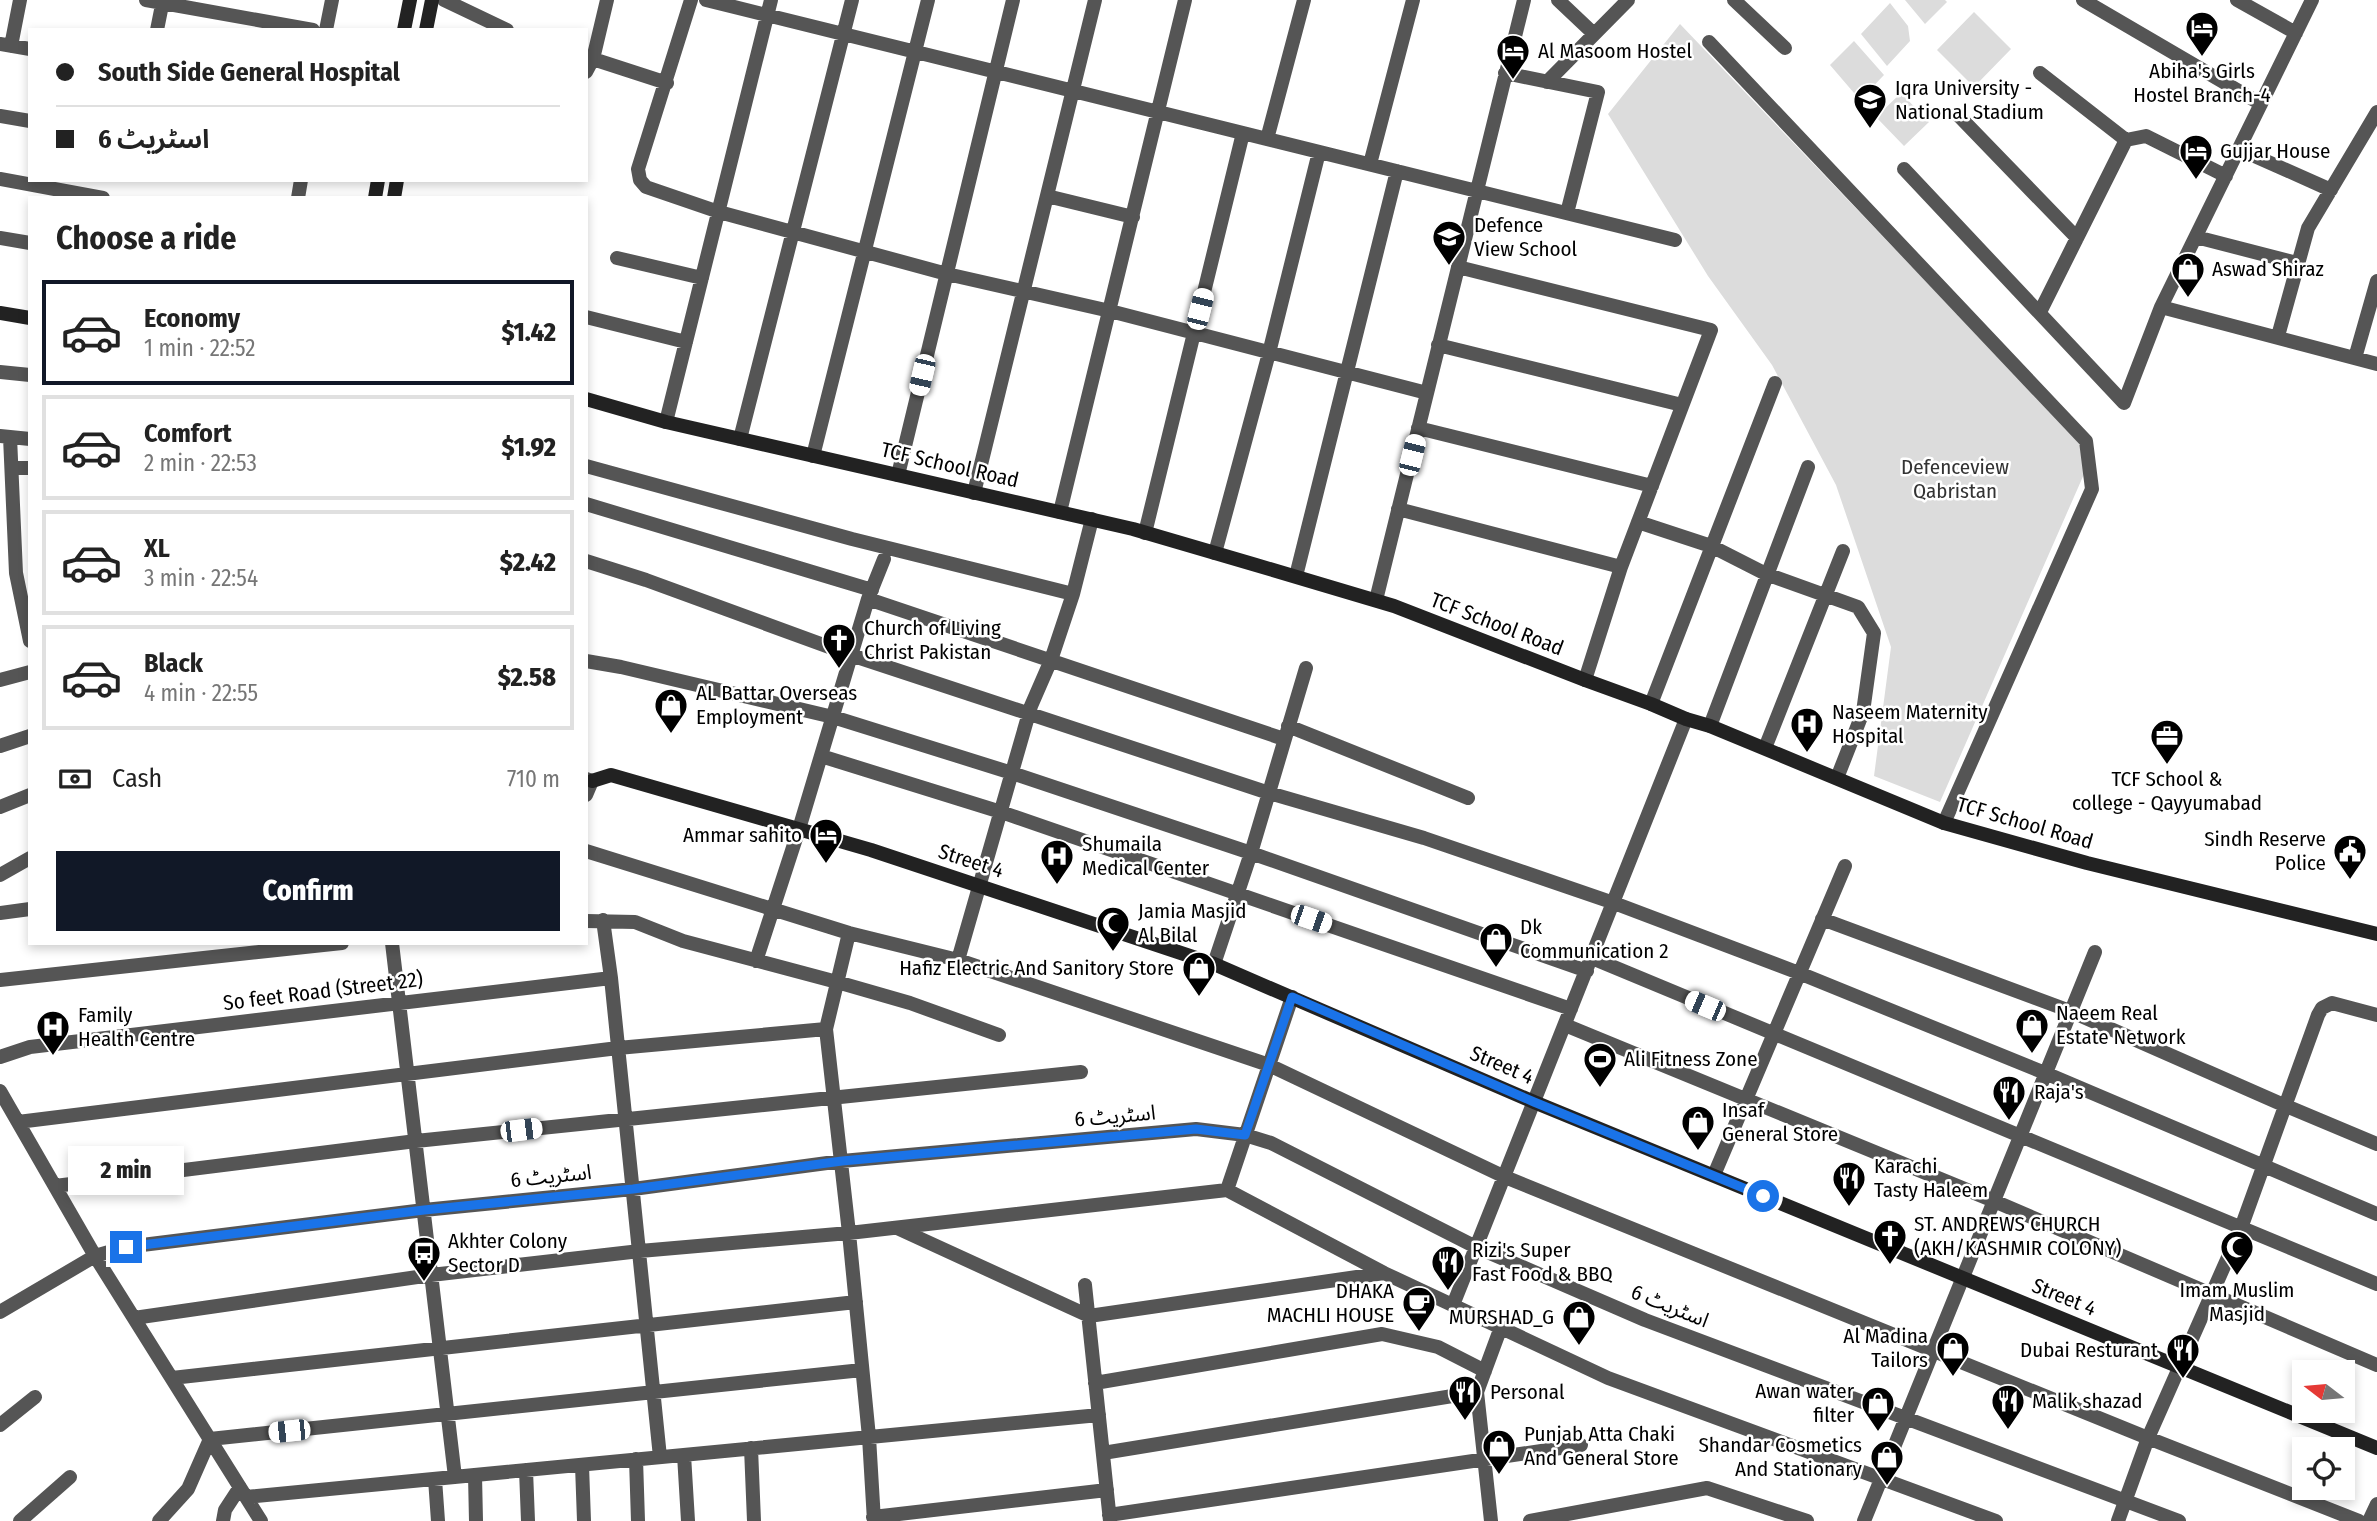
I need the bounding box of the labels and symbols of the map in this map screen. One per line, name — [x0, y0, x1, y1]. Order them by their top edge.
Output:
hotel icon: Abiha's Girls Hostel Branch-4 — [2183, 9, 2221, 58]
hotel icon: Al Masoom Hostel — [1494, 32, 1532, 81]
place label: Al Masoom Hostel — [1538, 38, 1692, 64]
place label: Abiha's Girls Hostel Branch-4 — [2133, 58, 2271, 108]
place label: Iqra University - National Stadium — [1895, 75, 2044, 125]
school or university icon: Iqra University - National Stadium — [1851, 81, 1889, 130]
hotel icon: Gujjar House — [2177, 132, 2215, 181]
place label: Gujjar House — [2220, 138, 2330, 164]
place label: Defence View School — [1474, 212, 1578, 262]
school or university icon: Defence View School — [1430, 218, 1468, 267]
shop icon: Aswad Shiraz — [2169, 250, 2207, 299]
place label: Aswad Shiraz — [2212, 256, 2324, 282]
car — [1185, 286, 1216, 332]
car — [908, 352, 937, 398]
car — [1397, 432, 1428, 478]
street label: TCF School Road — [879, 437, 1021, 493]
park label: Defenceview Qabristan — [1901, 454, 2009, 504]
street label: TCF School Road — [1427, 587, 1567, 661]
place label: Church of Living Christ Pakistan — [864, 615, 1001, 665]
church icon: Church of Living Christ Pakistan — [820, 621, 858, 670]
place label: AL Battar Overseas Employment — [696, 680, 857, 730]
shop icon: AL Battar Overseas Employment — [652, 686, 690, 735]
place label: Naseem Maternity Hospital — [1832, 699, 1988, 749]
hospital icon: Naseem Maternity Hospital — [1788, 705, 1826, 754]
office icon: TCF School & college - Qayyumabad — [2148, 717, 2186, 766]
place label: TCF School & college - Qayyumabad — [2072, 766, 2262, 816]
street label: TCF School Road — [1954, 791, 2096, 855]
hotel icon: Ammar sahito — [807, 816, 845, 865]
place label: Ammar sahito — [683, 822, 802, 848]
place label: Sindh Reserve Police — [2204, 826, 2326, 876]
place label: Shumaila Medical Center — [1082, 831, 1210, 881]
public building icon: Sindh Reserve Police — [2331, 832, 2369, 881]
hospital icon: Shumaila Medical Center — [1038, 837, 1076, 886]
street label: Street 4 — [935, 838, 1007, 884]
place label: Jamia Masjid Al Bilal — [1138, 898, 1247, 948]
car — [1288, 902, 1335, 936]
mosque icon: Jamia Masjid Al Bilal — [1094, 904, 1132, 953]
place label: Dk Communication 2 — [1520, 914, 1668, 964]
shop icon: Dk Communication 2 — [1477, 920, 1515, 969]
shop icon: Hafiz Electric And Sanitory Store — [1180, 949, 1218, 998]
place label: Hafiz Electric And Sanitory Store — [899, 955, 1174, 981]
street label: So feet Road (Street 22) — [222, 966, 424, 1016]
car — [1682, 988, 1729, 1024]
place label: Naeem Real Estate Network — [2056, 1000, 2186, 1050]
place label: Family Health Centre — [78, 1002, 195, 1052]
shop icon: Naeem Real Estate Network — [2013, 1006, 2051, 1055]
hospital icon: Family Health Centre — [34, 1008, 72, 1057]
street label: Street 4 — [1466, 1040, 1538, 1090]
sports icon: Ali Fitness Zone — [1581, 1040, 1619, 1089]
place label: Ali Fitness Zone — [1624, 1046, 1758, 1072]
restaurant icon: Raja's — [1990, 1073, 2028, 1122]
place label: Raja's — [2034, 1079, 2084, 1105]
place label: Insaf General Store — [1722, 1097, 1838, 1147]
street label: اسٹریٹ 6 — [1073, 1099, 1157, 1133]
shop icon: Insaf General Store — [1679, 1103, 1717, 1152]
car — [499, 1117, 544, 1143]
callout: 2 min — [68, 1146, 184, 1194]
place label: Karachi Tasty Haleem — [1874, 1153, 1988, 1203]
street label: اسٹریٹ 6 — [509, 1159, 593, 1193]
restaurant icon: Karachi Tasty Haleem — [1830, 1159, 1868, 1208]
route start — [1747, 1180, 1779, 1212]
place label: ST. ANDREWS CHURCH (AKH/KASHMIR COLONY) — [1914, 1211, 2121, 1261]
church icon: ST. ANDREWS CHURCH (AKH/KASHMIR COLONY) — [1871, 1217, 1909, 1266]
place label: Akhter Colony Sector D — [448, 1228, 568, 1278]
mosque icon: Imam Muslim Masjid — [2218, 1228, 2256, 1277]
route end — [110, 1231, 142, 1263]
bus stop icon: Akhter Colony Sector D — [405, 1234, 443, 1283]
place label: Rizi's Super Fast Food & BBQ — [1472, 1237, 1613, 1287]
restaurant icon: Rizi's Super Fast Food & BBQ — [1429, 1243, 1467, 1292]
street label: Street 4 — [2028, 1272, 2100, 1322]
place label: Imam Muslim Masjid — [2180, 1277, 2294, 1327]
place label: DHAKA MACHLI HOUSE — [1267, 1278, 1394, 1328]
street label: اسٹریٹ 6 — [1627, 1279, 1713, 1333]
cafe icon: DHAKA MACHLI HOUSE — [1400, 1284, 1438, 1333]
shop icon: MURSHAD_G — [1560, 1298, 1598, 1347]
place label: MURSHAD_G — [1449, 1304, 1554, 1330]
place label: Al Madina Tailors — [1843, 1323, 1928, 1373]
shop icon: Al Madina Tailors — [1934, 1329, 1972, 1378]
restaurant icon: Dubai Resturant — [2164, 1331, 2202, 1380]
place label: Dubai Resturant — [2020, 1337, 2158, 1363]
north arrow — [2292, 1360, 2356, 1423]
restaurant icon: Personal — [1446, 1373, 1484, 1422]
place label: Awan water filter — [1755, 1378, 1855, 1428]
place label: Personal — [1490, 1379, 1565, 1405]
restaurant icon: Malik shazad — [1989, 1382, 2027, 1431]
shop icon: Awan water filter — [1859, 1384, 1897, 1433]
place label: Malik shazad — [2032, 1388, 2142, 1414]
car — [268, 1418, 311, 1444]
place label: Punjab Atta Chaki And General Store — [1524, 1421, 1679, 1471]
shop icon: Punjab Atta Chaki And General Store — [1480, 1427, 1518, 1476]
place label: Shandar Cosmetics And Stationary — [1698, 1432, 1863, 1482]
shop icon: Shandar Cosmetics And Stationary — [1868, 1438, 1906, 1487]

